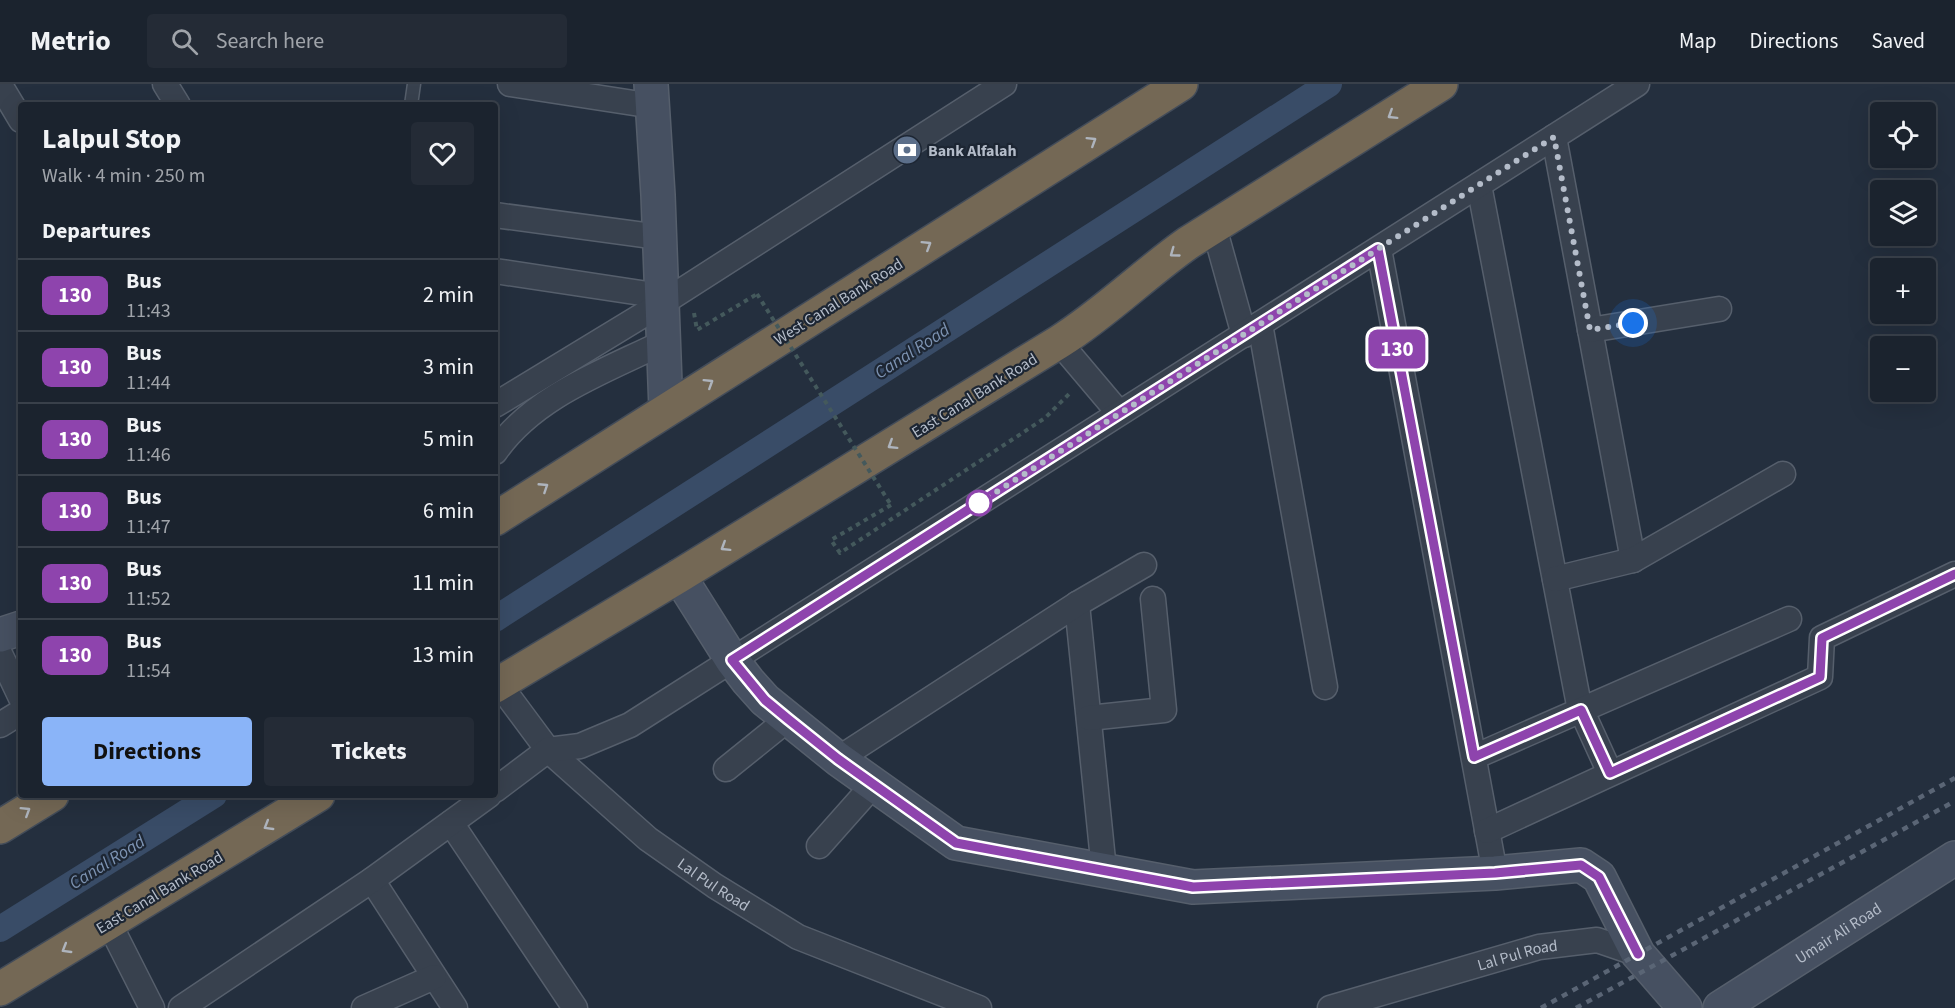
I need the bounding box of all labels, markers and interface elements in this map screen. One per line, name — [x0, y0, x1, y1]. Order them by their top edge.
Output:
search box — [147, 14, 567, 68]
text: Metrio — [30, 21, 111, 61]
icon: search — [168, 25, 201, 58]
text: Search here — [216, 25, 324, 57]
text: Map — [1679, 26, 1717, 56]
text: Directions — [1750, 26, 1838, 56]
text: Saved — [1871, 26, 1925, 56]
map controls — [1870, 102, 1936, 402]
button: locate — [1870, 102, 1936, 168]
one-way arrow — [1388, 108, 1398, 120]
text: Lalpul Stop — [42, 119, 181, 159]
button: heart — [411, 122, 474, 185]
bank icon: Bank Alfalah — [891, 134, 923, 166]
one-way arrow — [1085, 137, 1096, 148]
place label: Bank Alfalah — [928, 140, 1017, 162]
text: Walk · 4 min · 250 m — [42, 162, 205, 190]
button: layers — [1870, 180, 1936, 246]
text: Departures — [42, 215, 151, 247]
one-way arrow — [921, 241, 931, 253]
one-way arrow — [1169, 246, 1180, 257]
street label: West Canal Bank Road — [770, 253, 907, 351]
button: + — [1870, 258, 1936, 324]
text: Bus — [126, 265, 162, 297]
text: 2 min — [423, 279, 474, 311]
text: 130 — [58, 280, 92, 310]
text: 11:43 — [126, 297, 171, 325]
your location — [1618, 308, 1648, 338]
water label: Canal Road — [870, 318, 955, 385]
line badge: 130 — [1362, 330, 1432, 368]
text: 130 — [1380, 334, 1414, 364]
button: − — [1870, 336, 1936, 402]
text: Bus — [126, 337, 162, 369]
street label: East Canal Bank Road — [907, 348, 1042, 443]
text: 3 min — [423, 351, 474, 383]
text: 130 — [58, 352, 92, 382]
text: 11:44 — [126, 369, 171, 397]
one-way arrow — [703, 379, 713, 391]
text: Bus — [126, 409, 162, 441]
text: 5 min — [423, 423, 474, 455]
text: 130 — [58, 424, 92, 454]
one-way arrow — [888, 438, 898, 450]
text: 11:46 — [126, 441, 171, 469]
text: Bus — [126, 481, 162, 513]
one-way arrow — [538, 483, 548, 495]
unlabelled marker — [966, 490, 992, 516]
text: 6 min — [423, 495, 474, 527]
text: 130 — [58, 496, 92, 526]
text: 11:47 — [126, 513, 171, 541]
one-way arrow — [721, 540, 732, 551]
text: Bus — [126, 553, 162, 585]
text: 11 min — [412, 567, 474, 599]
text: 130 — [58, 568, 92, 598]
text: 11:52 — [126, 585, 171, 613]
text: Bus — [126, 625, 162, 657]
text: 13 min — [412, 639, 474, 671]
text: 130 — [58, 640, 92, 670]
text: 11:54 — [126, 657, 171, 685]
button: Directions — [42, 717, 252, 786]
button: Tickets — [264, 717, 474, 786]
one-way arrow — [20, 807, 30, 819]
one-way arrow — [264, 818, 274, 830]
water label: Canal Road — [65, 829, 150, 896]
street label: East Canal Bank Road — [92, 846, 227, 939]
street label: Lal Pul Road — [673, 853, 754, 917]
street label: Umair Ali Road — [1791, 898, 1886, 969]
street label: Lal Pul Road — [1475, 935, 1559, 976]
one-way arrow — [62, 942, 72, 954]

